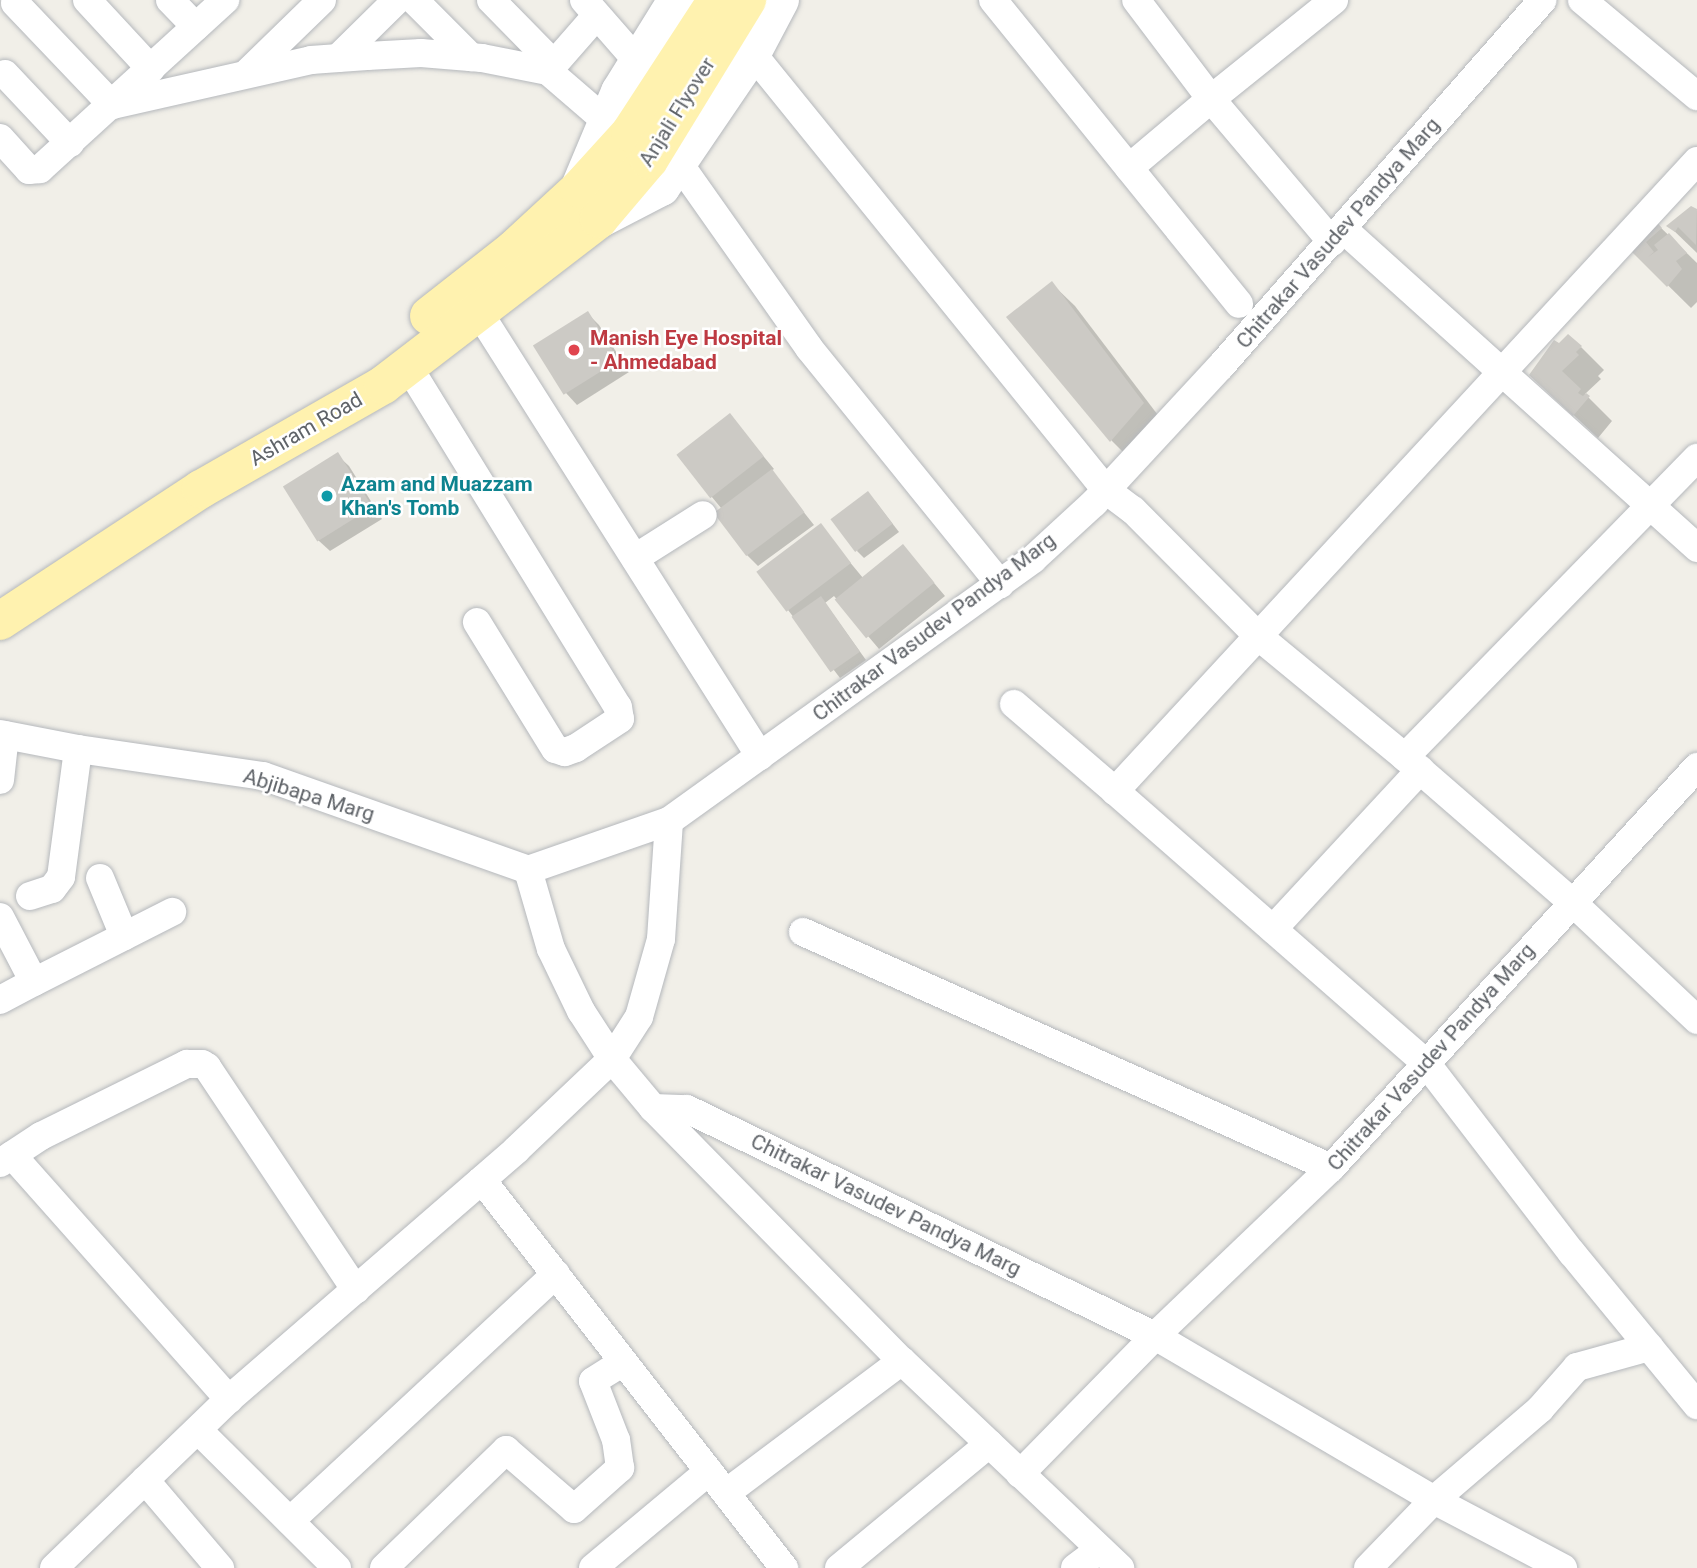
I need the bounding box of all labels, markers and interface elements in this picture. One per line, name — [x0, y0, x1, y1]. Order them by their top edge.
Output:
street label: Anjali Flyover — [634, 53, 720, 171]
street label: Chitrakar Vasudev Pandya Marg — [1231, 112, 1445, 354]
place label: Manish Eye Hospital - Ahmedabad — [590, 325, 782, 375]
marker: Manish Eye Hospital - Ahmedabad — [564, 340, 584, 360]
street label: Ashram Road — [245, 387, 367, 471]
place label: Azam and Muazzam Khan's Tomb — [341, 471, 533, 521]
marker: Azam and Muazzam Khan's Tomb — [319, 488, 335, 504]
street label: Chitrakar Vasudev Pandya Marg — [808, 527, 1060, 727]
street label: Abjibapa Marg — [240, 763, 378, 827]
street label: Chitrakar Vasudev Pandya Marg — [1322, 938, 1540, 1176]
street label: Chitrakar Vasudev Pandya Marg — [747, 1128, 1025, 1282]

